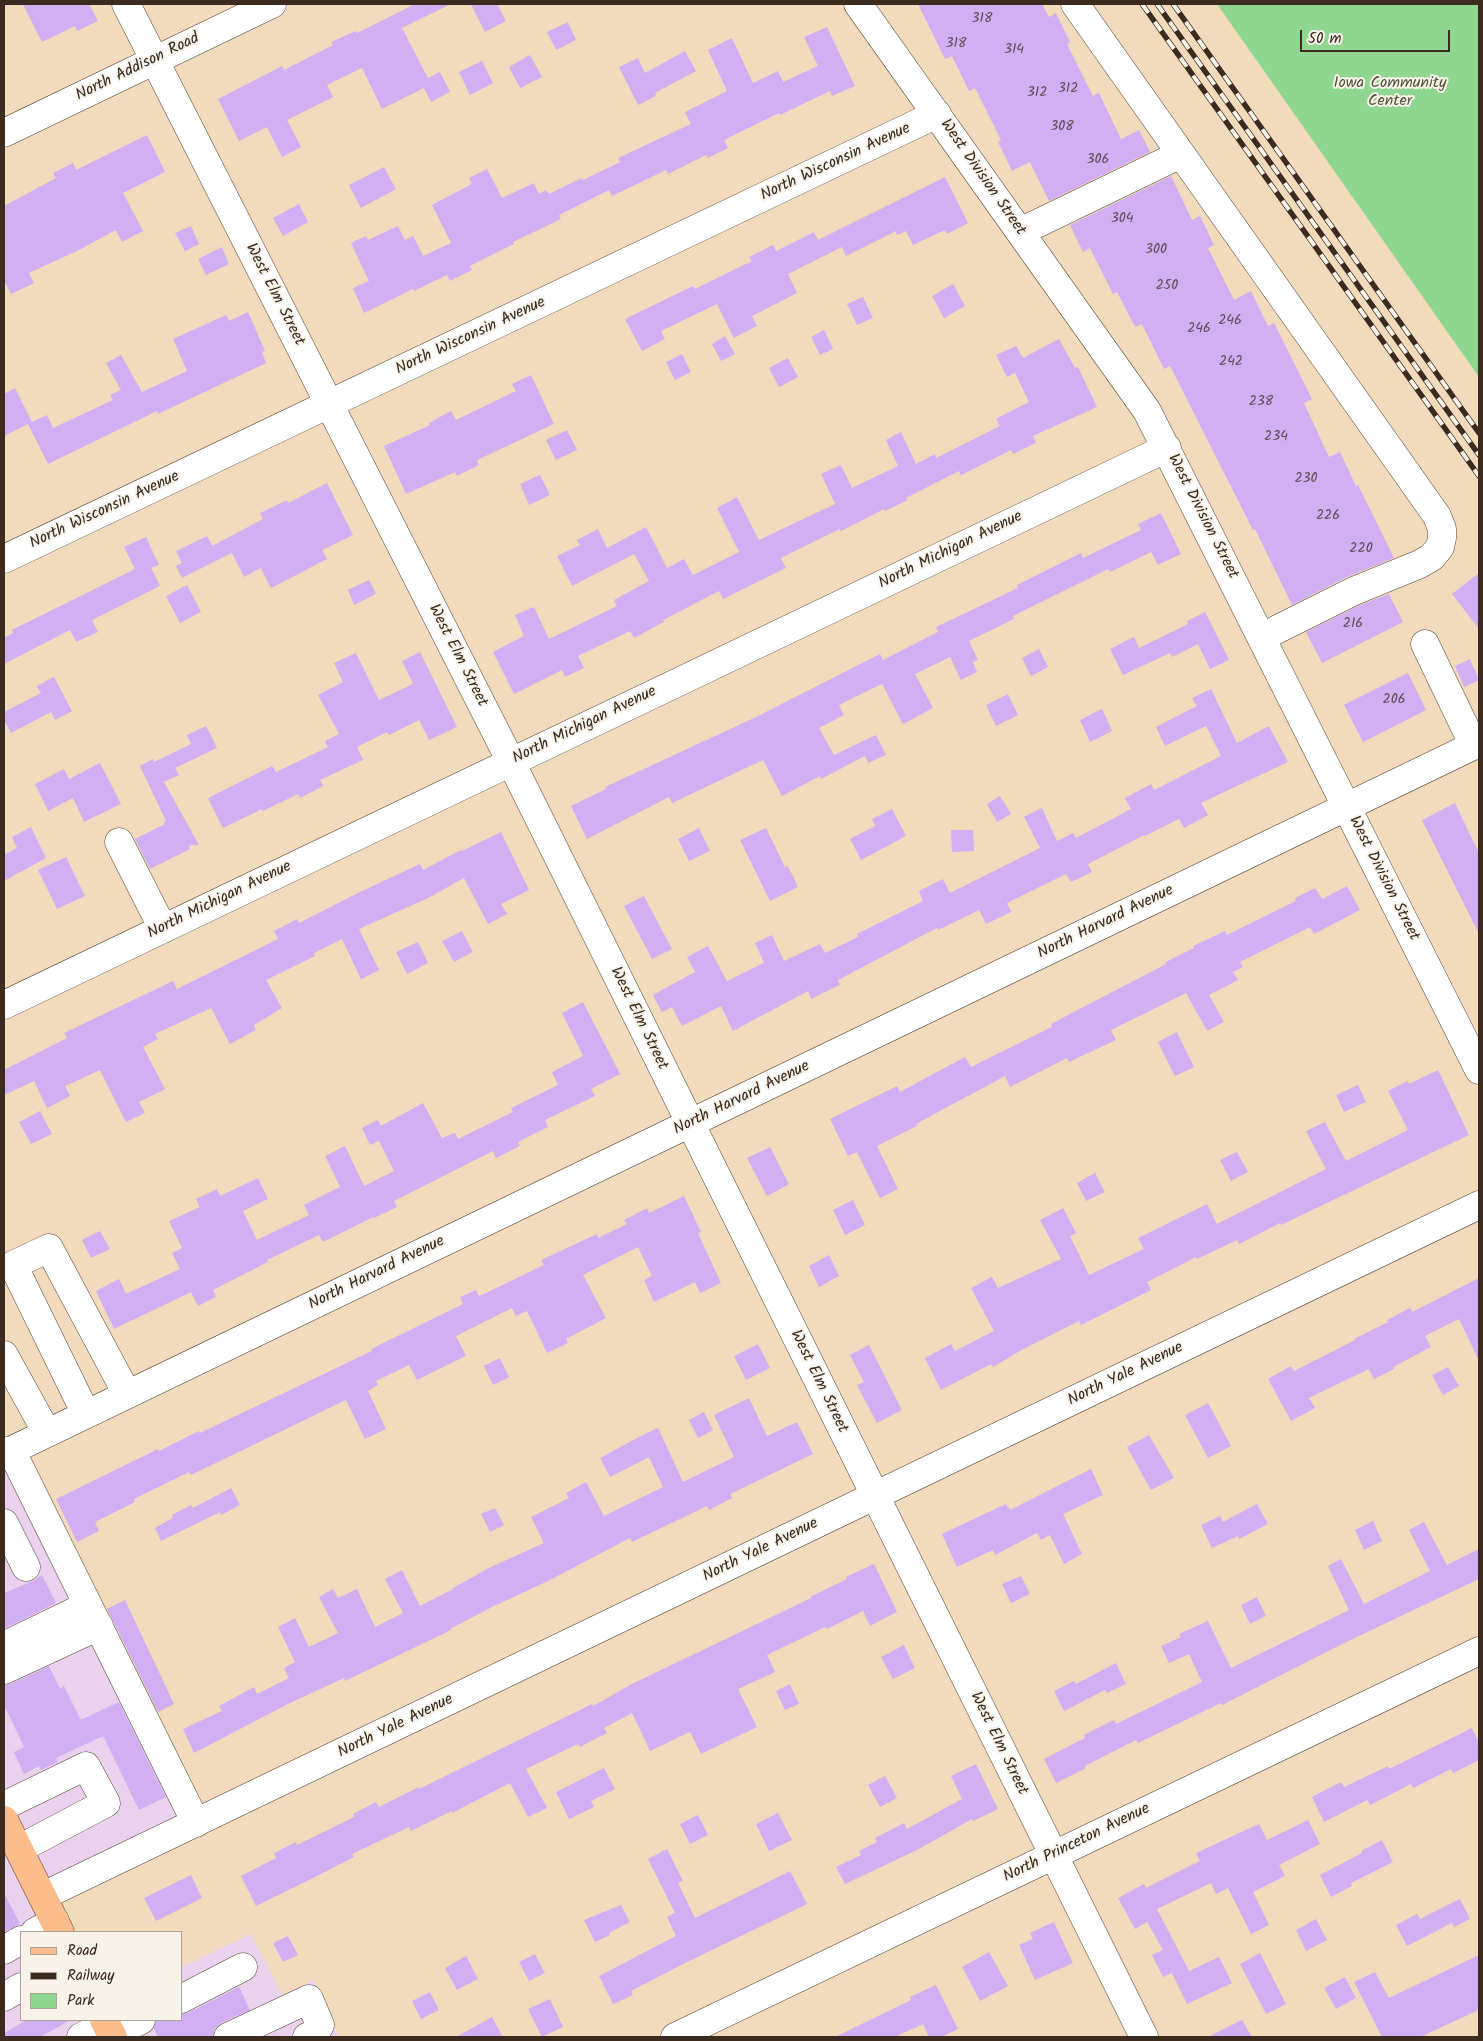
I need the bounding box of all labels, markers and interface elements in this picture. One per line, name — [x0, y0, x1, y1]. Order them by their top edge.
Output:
house number: 318 — [972, 12, 992, 28]
scale bar — [1303, 20, 1453, 52]
text: 50 m — [1308, 27, 1342, 51]
street label: North Addison Road — [73, 30, 203, 106]
house number: 318 — [946, 37, 966, 53]
house number: 314 — [1004, 43, 1024, 59]
park label: Iowa Community Center — [1334, 74, 1446, 112]
house number: 312 — [1058, 82, 1078, 98]
house number: 312 — [1027, 86, 1047, 102]
street label: West Division Street — [935, 116, 1029, 240]
street label: North Wisconsin Avenue — [758, 120, 914, 206]
house number: 308 — [1050, 120, 1074, 136]
house number: 306 — [1087, 153, 1109, 169]
house number: 304 — [1111, 212, 1133, 228]
street label: West Elm Street — [240, 241, 308, 349]
house number: 300 — [1145, 243, 1167, 259]
house number: 250 — [1156, 279, 1178, 295]
street label: North Wisconsin Avenue — [393, 294, 549, 380]
house number: 246 — [1218, 314, 1242, 330]
house number: 246 — [1187, 322, 1211, 338]
house number: 242 — [1219, 355, 1243, 371]
house number: 238 — [1249, 395, 1273, 411]
house number: 234 — [1264, 430, 1288, 446]
street label: West Division Street — [1162, 452, 1242, 582]
street label: North Wisconsin Avenue — [27, 468, 183, 554]
house number: 230 — [1294, 472, 1318, 488]
street label: North Michigan Avenue — [876, 508, 1026, 594]
house number: 226 — [1316, 509, 1340, 525]
house number: 220 — [1349, 542, 1373, 558]
street label: West Elm Street — [423, 602, 491, 710]
house number: 216 — [1343, 617, 1363, 633]
street label: North Michigan Avenue — [510, 683, 660, 769]
house number: 206 — [1383, 693, 1405, 709]
street label: West Division Street — [1343, 814, 1423, 944]
street label: North Michigan Avenue — [145, 858, 295, 944]
street label: North Harvard Avenue — [1035, 882, 1177, 964]
street label: West Elm Street — [605, 964, 671, 1074]
street label: North Harvard Avenue — [671, 1058, 813, 1140]
street label: North Harvard Avenue — [306, 1233, 448, 1315]
street label: West Elm Street — [785, 1327, 851, 1437]
street label: North Yale Avenue — [1065, 1339, 1187, 1411]
street label: North Yale Avenue — [700, 1515, 822, 1587]
street label: West Elm Street — [965, 1689, 1031, 1799]
street label: North Yale Avenue — [335, 1691, 457, 1763]
street label: North Princeton Avenue — [1001, 1800, 1153, 1888]
legend — [20, 1931, 182, 2021]
text: Road — [67, 1939, 97, 1963]
text: Railway — [67, 1964, 114, 1988]
text: Park — [67, 1989, 94, 2013]

